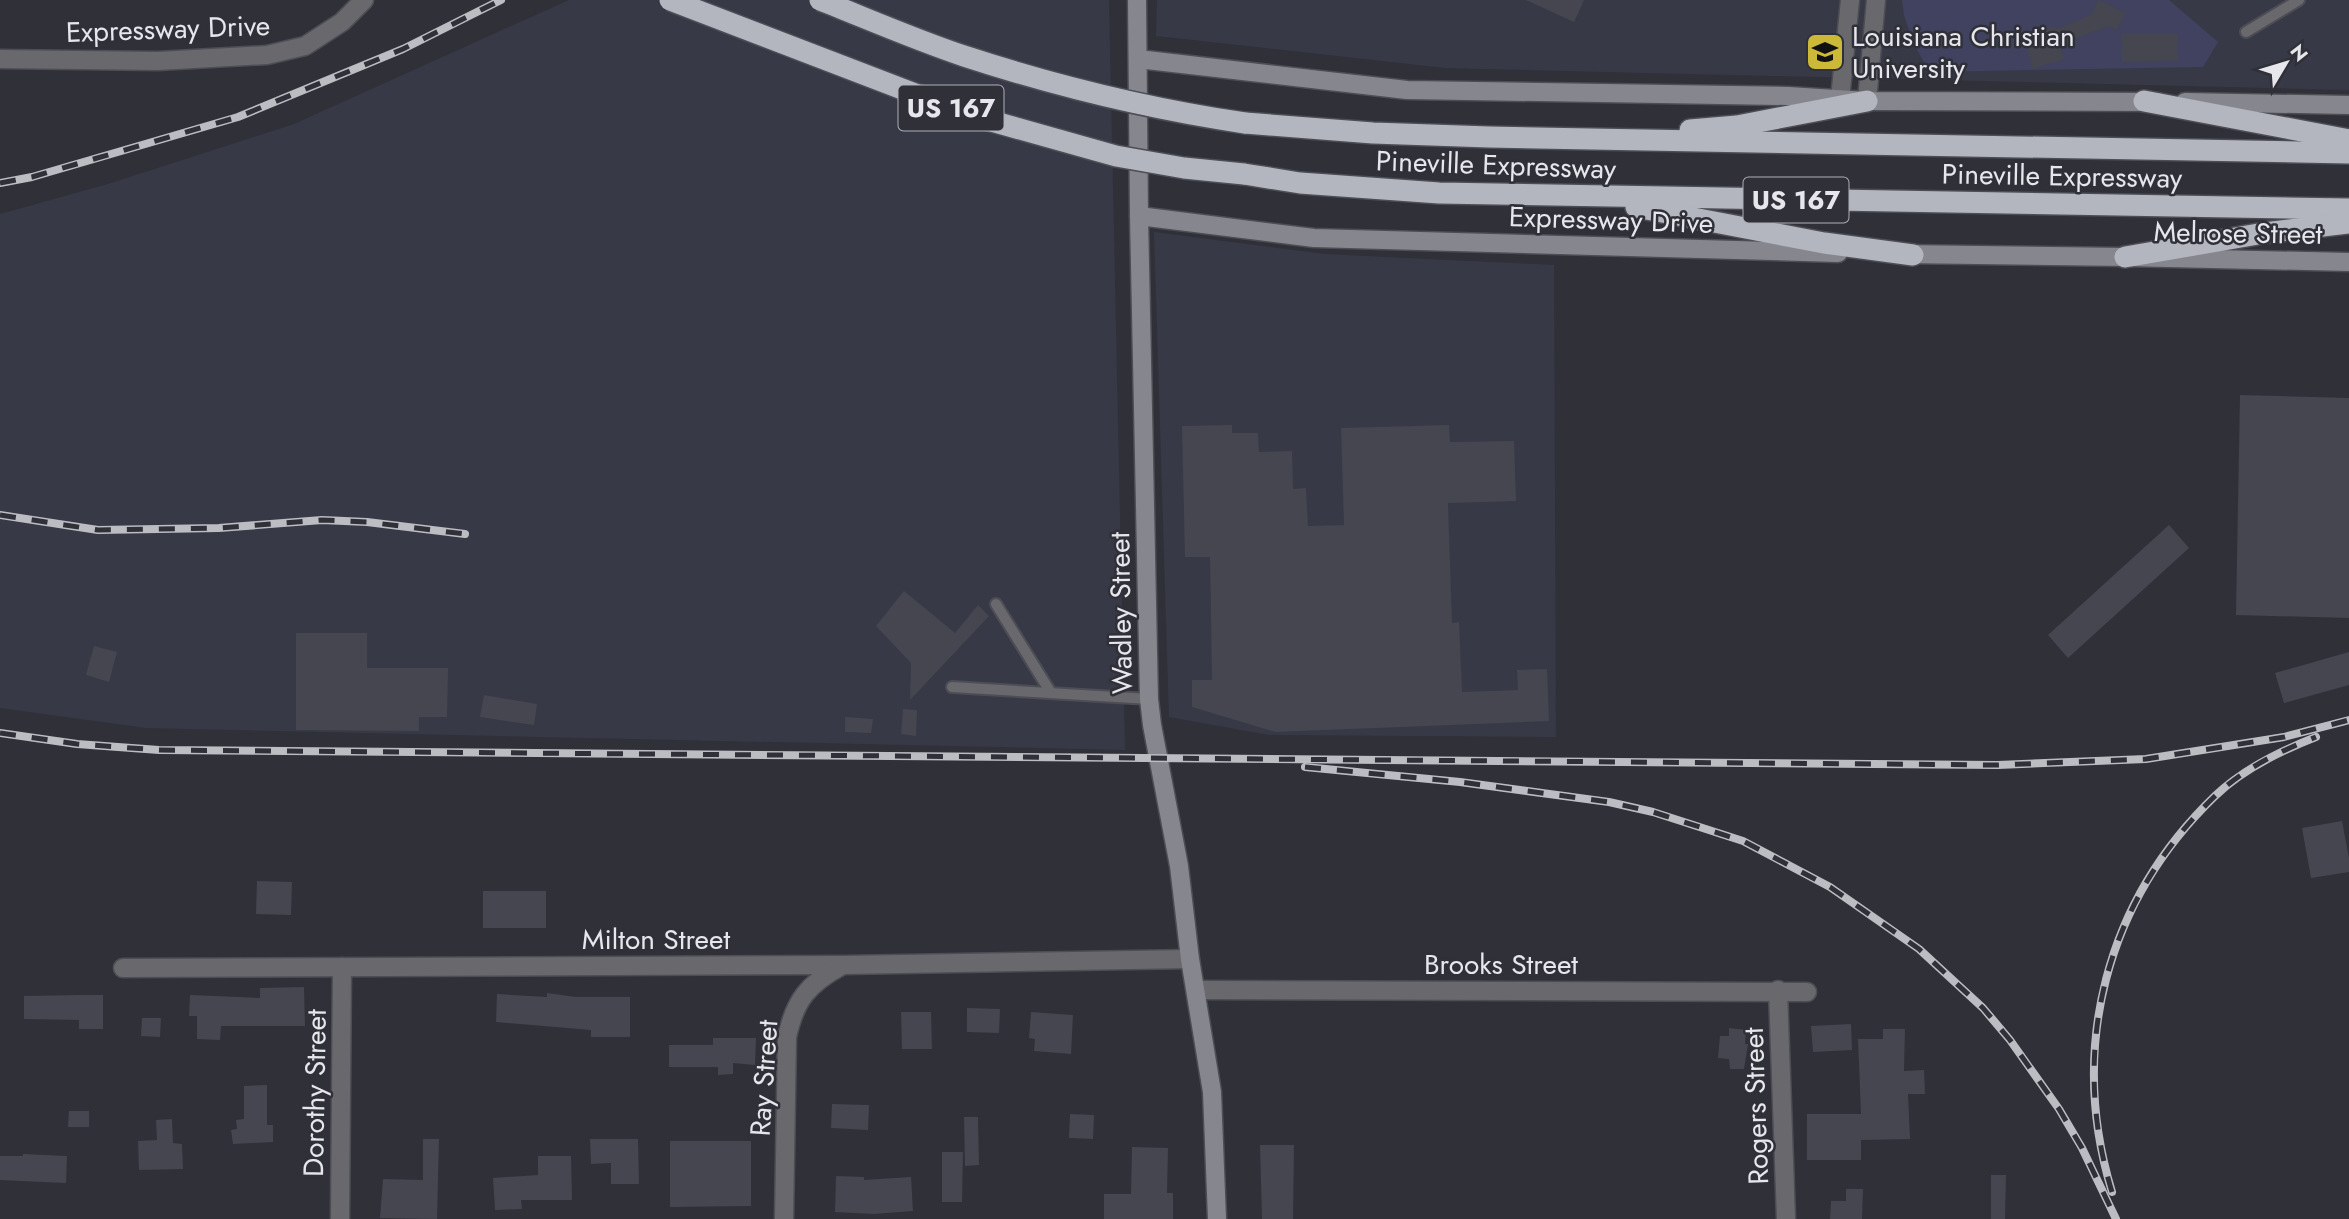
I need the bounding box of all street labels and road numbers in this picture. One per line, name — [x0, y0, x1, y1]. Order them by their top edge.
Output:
street label: Expressway Drive — [65, 5, 271, 53]
road number: US 167 — [898, 86, 1004, 130]
street label: Pineville Expressway — [1375, 140, 1618, 190]
street label: Pineville Expressway — [1941, 153, 2183, 199]
road number: US 167 — [1744, 178, 1848, 223]
street label: Expressway Drive — [1508, 196, 1714, 244]
street label: Melrose Street — [2153, 211, 2323, 255]
street label: Wadley Street — [1099, 531, 1143, 695]
street label: Milton Street — [582, 919, 730, 960]
street label: Brooks Street — [1424, 944, 1578, 985]
street label: Dorothy Street — [293, 1009, 337, 1177]
street label: Ray Street — [739, 1018, 789, 1138]
street label: Rogers Street — [1733, 1026, 1779, 1185]

